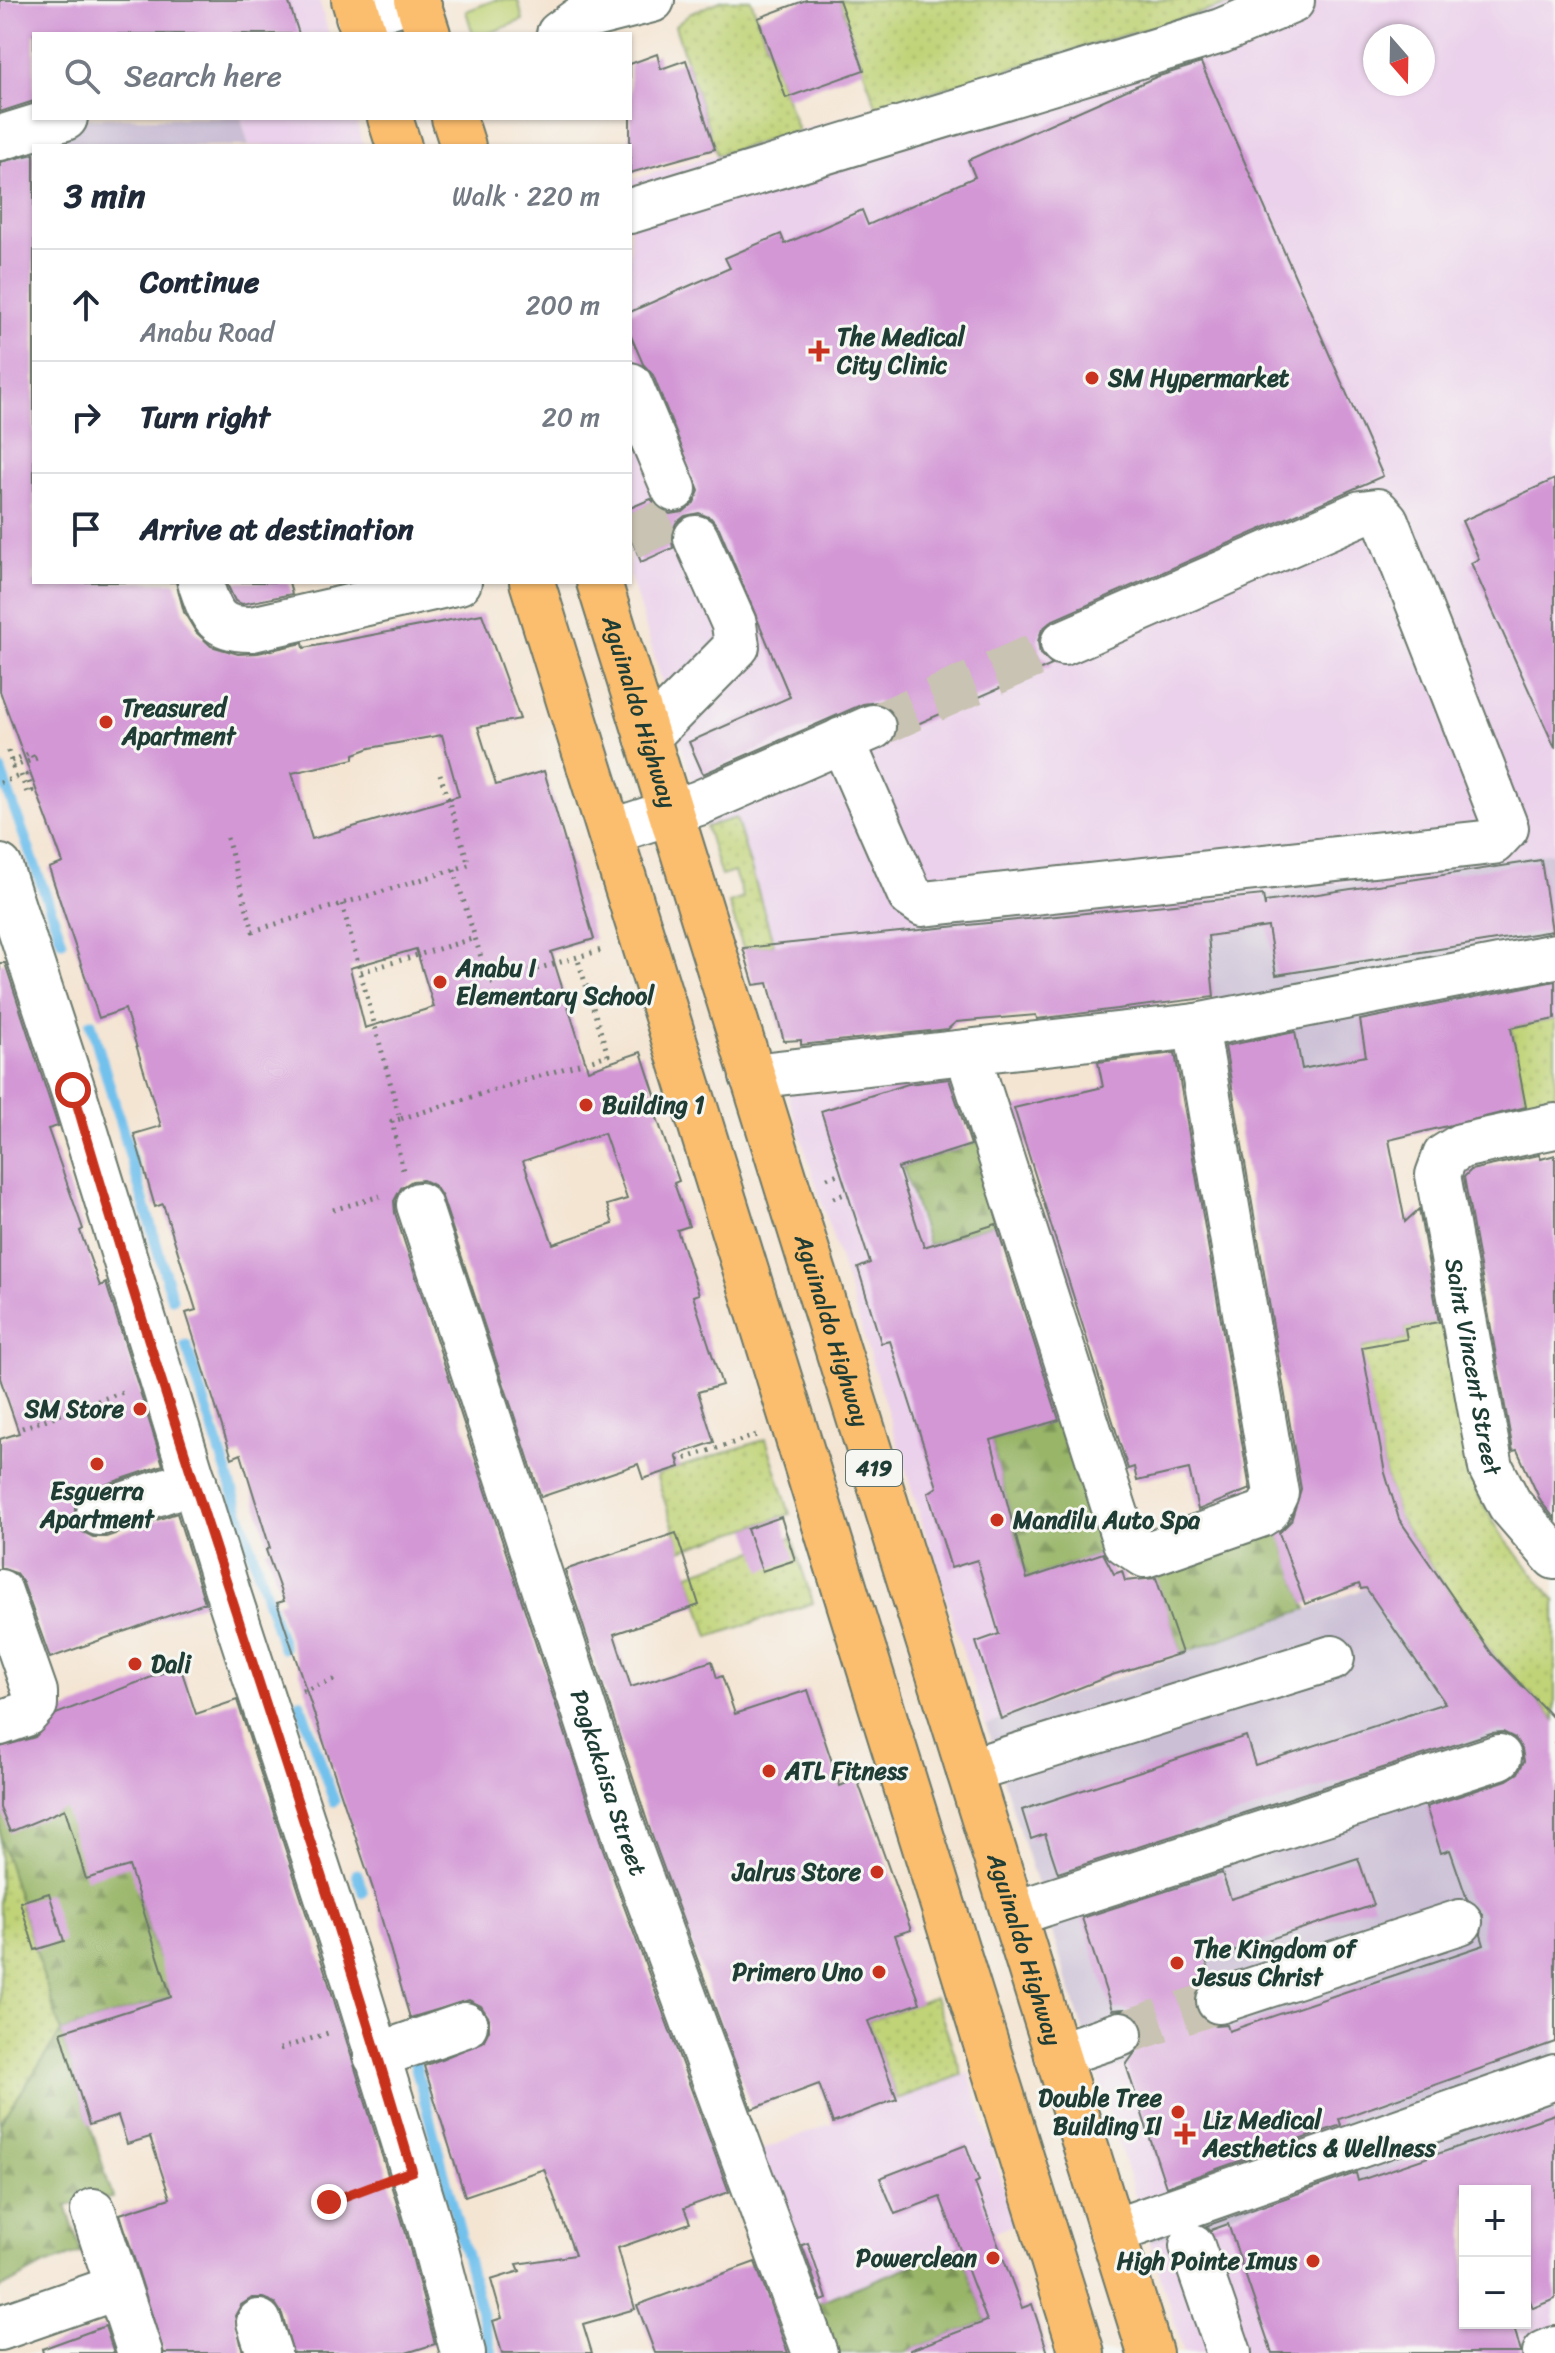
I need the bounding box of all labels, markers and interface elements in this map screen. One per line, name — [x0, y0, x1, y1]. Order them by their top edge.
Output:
north arrow — [1363, 24, 1435, 96]
search box — [32, 32, 632, 120]
text: Search here — [124, 49, 282, 103]
icon: search — [60, 54, 104, 98]
text: 3 min — [64, 166, 145, 226]
text: Walk · 220 m — [452, 173, 600, 219]
text: Continue — [140, 255, 259, 309]
text: 200 m — [525, 282, 600, 328]
icon: ahead — [64, 283, 108, 327]
text: Anabu Road — [140, 309, 274, 355]
place label: The Medical City Clinic — [836, 316, 966, 386]
marker: The Medical City Clinic — [808, 340, 830, 362]
place label: SM Hypermarket — [1107, 357, 1290, 399]
marker: SM Hypermarket — [1083, 369, 1101, 387]
text: Turn right — [140, 390, 270, 444]
text: 20 m — [542, 394, 600, 440]
icon: right — [64, 395, 108, 439]
text: Arrive at destination — [140, 502, 414, 556]
icon: arrive — [64, 507, 108, 551]
street label: Aguinaldo Highway — [589, 609, 689, 814]
place label: Treasured Apartment — [121, 687, 237, 757]
marker: Treasured Apartment — [97, 713, 115, 731]
place label: Anabu I Elementary School — [455, 947, 655, 1017]
marker: Anabu I Elementary School — [431, 973, 449, 991]
route start — [55, 1072, 91, 1108]
place label: Building 1 — [602, 1084, 704, 1126]
marker: Building 1 — [577, 1096, 595, 1114]
street label: Aguinaldo Highway — [782, 1228, 882, 1433]
street label: Saint Vincent Street — [1432, 1254, 1514, 1485]
place label: SM Store — [23, 1388, 125, 1430]
marker: SM Store — [131, 1400, 149, 1418]
road number: 419 — [846, 1450, 902, 1486]
marker: Esguerra Apartment — [88, 1455, 106, 1473]
place label: Esguerra Apartment — [39, 1470, 155, 1540]
place label: Mandilu Auto Spa — [1012, 1499, 1201, 1541]
marker: Mandilu Auto Spa — [988, 1511, 1006, 1529]
place label: Dali — [151, 1643, 192, 1685]
marker: Dali — [126, 1655, 144, 1673]
street label: Pagkakaisa Street — [558, 1684, 659, 1882]
place label: ATL Fitness — [784, 1750, 909, 1792]
marker: ATL Fitness — [760, 1762, 778, 1780]
street label: Aguinaldo Highway — [974, 1847, 1074, 2051]
place label: Jalrus Store — [730, 1851, 862, 1893]
marker: Jalrus Store — [868, 1863, 886, 1881]
place label: The Kingdom of Jesus Christ — [1191, 1928, 1358, 1998]
place label: Primero Uno — [732, 1951, 864, 1993]
marker: The Kingdom of Jesus Christ — [1168, 1954, 1186, 1972]
marker: Primero Uno — [870, 1963, 888, 1981]
place label: Double Tree Building II — [1038, 2077, 1163, 2147]
place label: Liz Medical Aesthetics & Wellness — [1202, 2099, 1437, 2169]
marker: Double Tree Building II — [1169, 2103, 1187, 2121]
marker: Liz Medical Aesthetics & Wellness — [1174, 2123, 1196, 2145]
route end — [311, 2184, 347, 2220]
map controls — [1459, 2185, 1531, 2329]
button: + — [1459, 2185, 1531, 2257]
place label: Powerclean — [856, 2237, 977, 2279]
place label: High Pointe Imus — [1117, 2240, 1298, 2282]
marker: Powerclean — [984, 2249, 1002, 2267]
marker: High Pointe Imus — [1304, 2252, 1322, 2270]
button: − — [1459, 2257, 1531, 2329]

